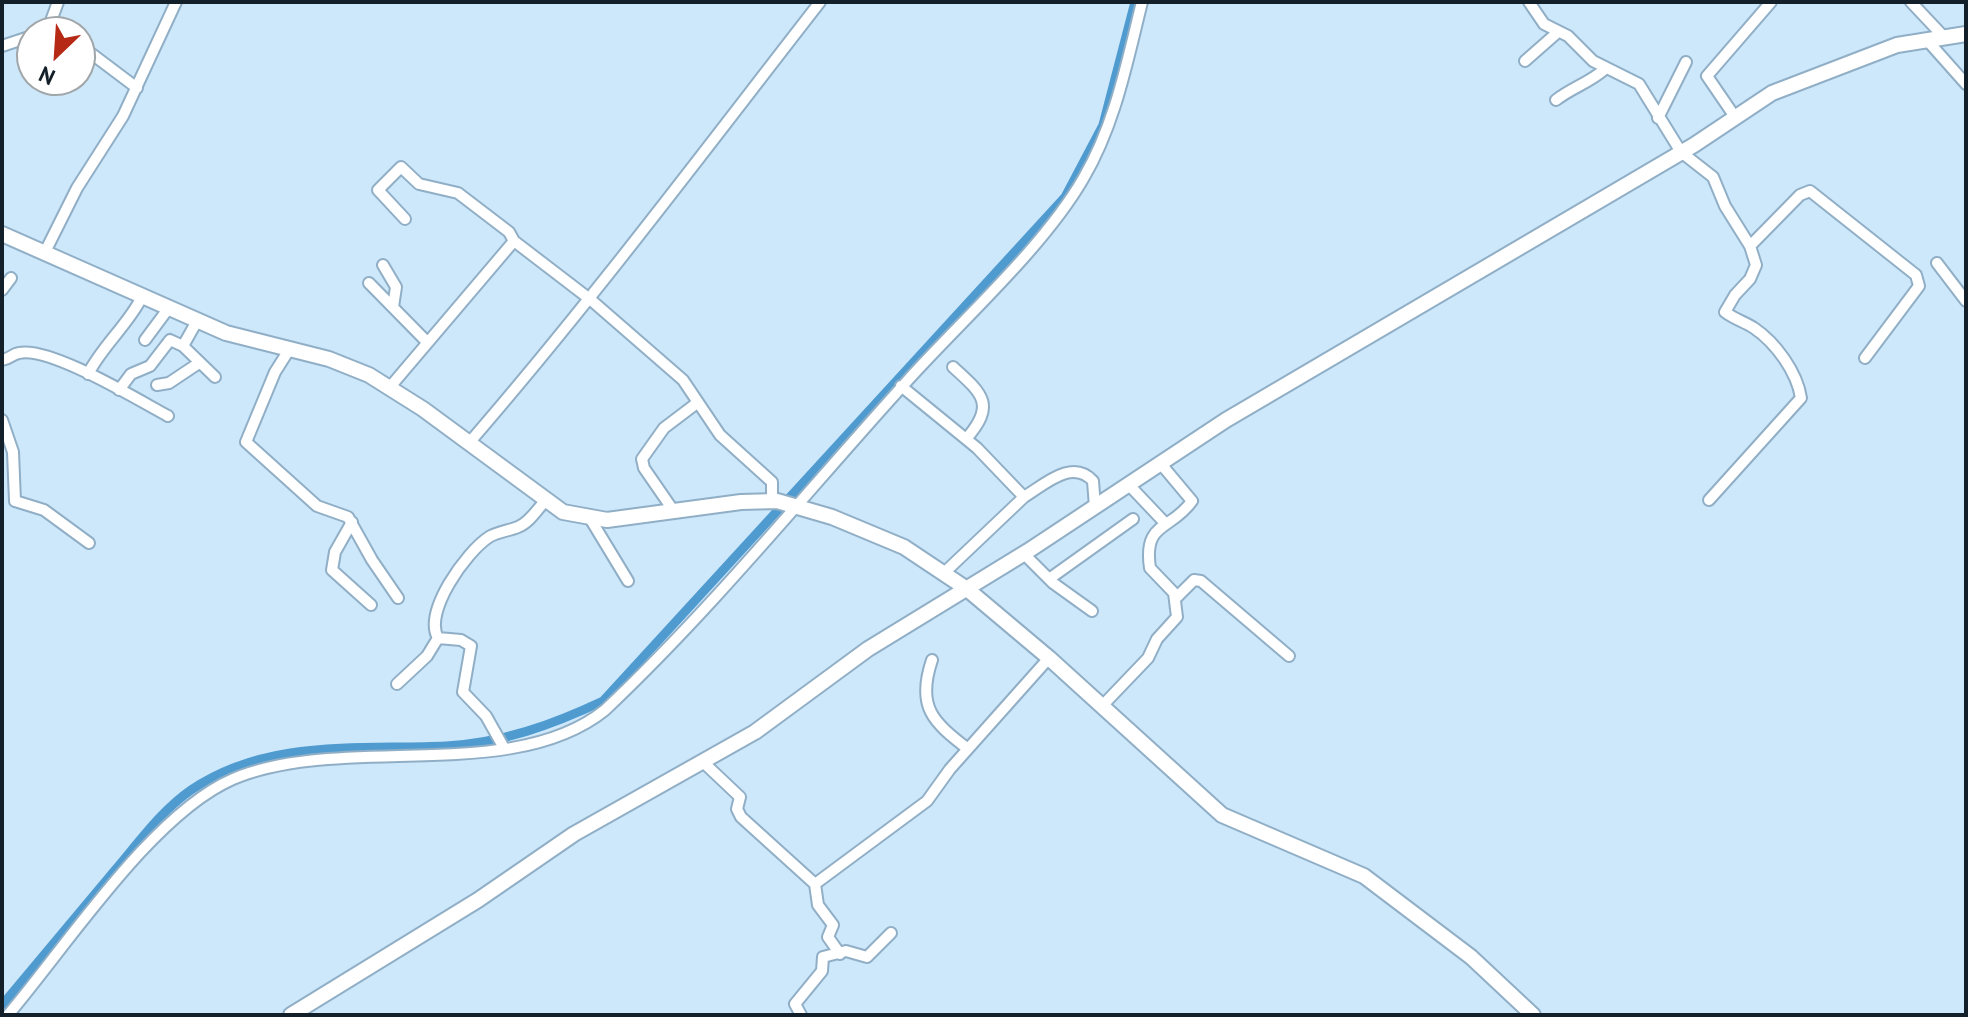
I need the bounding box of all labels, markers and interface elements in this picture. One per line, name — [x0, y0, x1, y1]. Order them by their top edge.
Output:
north arrow — [16, 16, 96, 96]
text: N — [34, 60, 59, 92]

